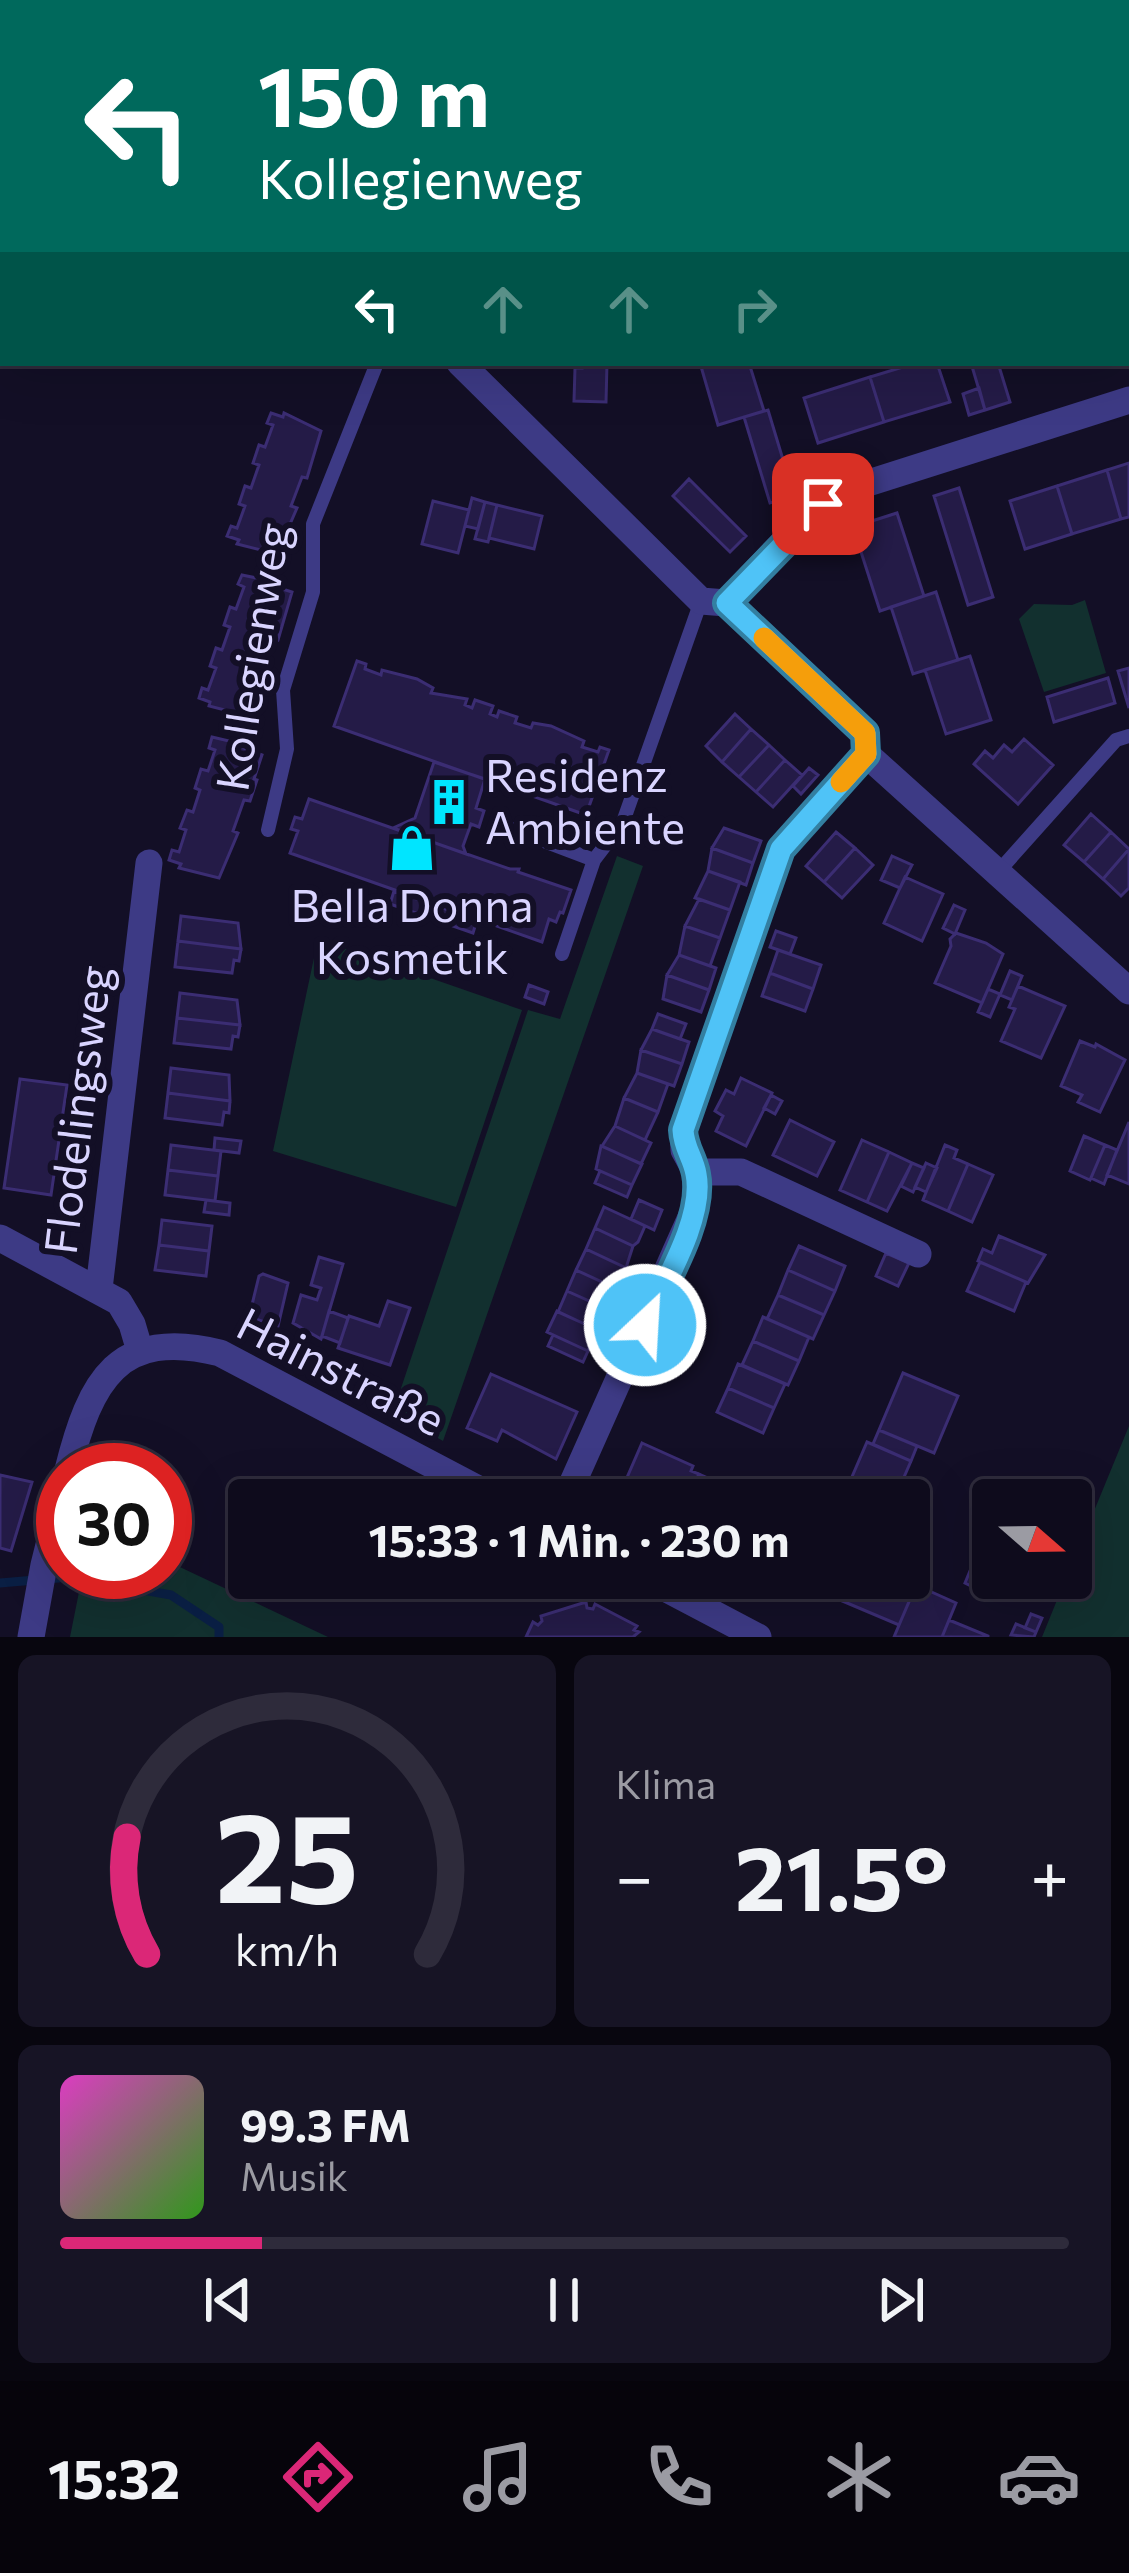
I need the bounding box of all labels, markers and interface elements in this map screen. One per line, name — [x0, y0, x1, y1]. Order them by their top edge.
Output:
text: 150 m — [258, 42, 490, 144]
icon: left — [60, 48, 216, 204]
text: Kollegienweg — [258, 144, 582, 210]
icon: left — [344, 276, 410, 342]
icon: ahead — [470, 276, 536, 342]
icon: ahead — [596, 276, 662, 342]
icon: right — [722, 276, 788, 342]
pin — [772, 453, 874, 555]
icon: arrive — [790, 471, 856, 537]
street label: Kollegienweg — [202, 519, 299, 794]
place label: Residenz Ambiente — [485, 746, 685, 853]
building icon: Residenz Ambiente — [424, 777, 474, 827]
shop icon: Bella Donna Kosmetik — [387, 823, 437, 873]
place label: Bella Donna Kosmetik — [291, 876, 533, 983]
street label: Flodelingsweg — [31, 962, 121, 1257]
position arrow — [582, 1262, 708, 1388]
street label: Hainstraße — [229, 1294, 455, 1445]
speed limit sign: 30 — [36, 1443, 192, 1599]
north arrow — [972, 1479, 1092, 1599]
map controls — [972, 1479, 1092, 1599]
text: 15:33 · 1 Min. · 230 m — [368, 1511, 790, 1566]
text: Klima — [616, 1759, 716, 1807]
text: 25 — [215, 1776, 359, 1929]
text: 21.5° — [735, 1819, 948, 1930]
text: − — [616, 1834, 653, 1915]
text: + — [1030, 1834, 1069, 1915]
text: km/h — [235, 1922, 339, 1975]
text: 99.3 FM — [240, 2096, 411, 2151]
text: Musik — [240, 2151, 348, 2199]
icon: previous — [195, 2267, 261, 2333]
icon: pause — [531, 2267, 597, 2333]
icon: next — [868, 2267, 934, 2333]
icon: directions — [276, 2435, 360, 2519]
icon: music — [456, 2435, 540, 2519]
icon: phone — [637, 2435, 721, 2519]
icon: climate — [817, 2435, 901, 2519]
icon: car — [997, 2435, 1081, 2519]
text: 15:32 — [48, 2444, 180, 2510]

